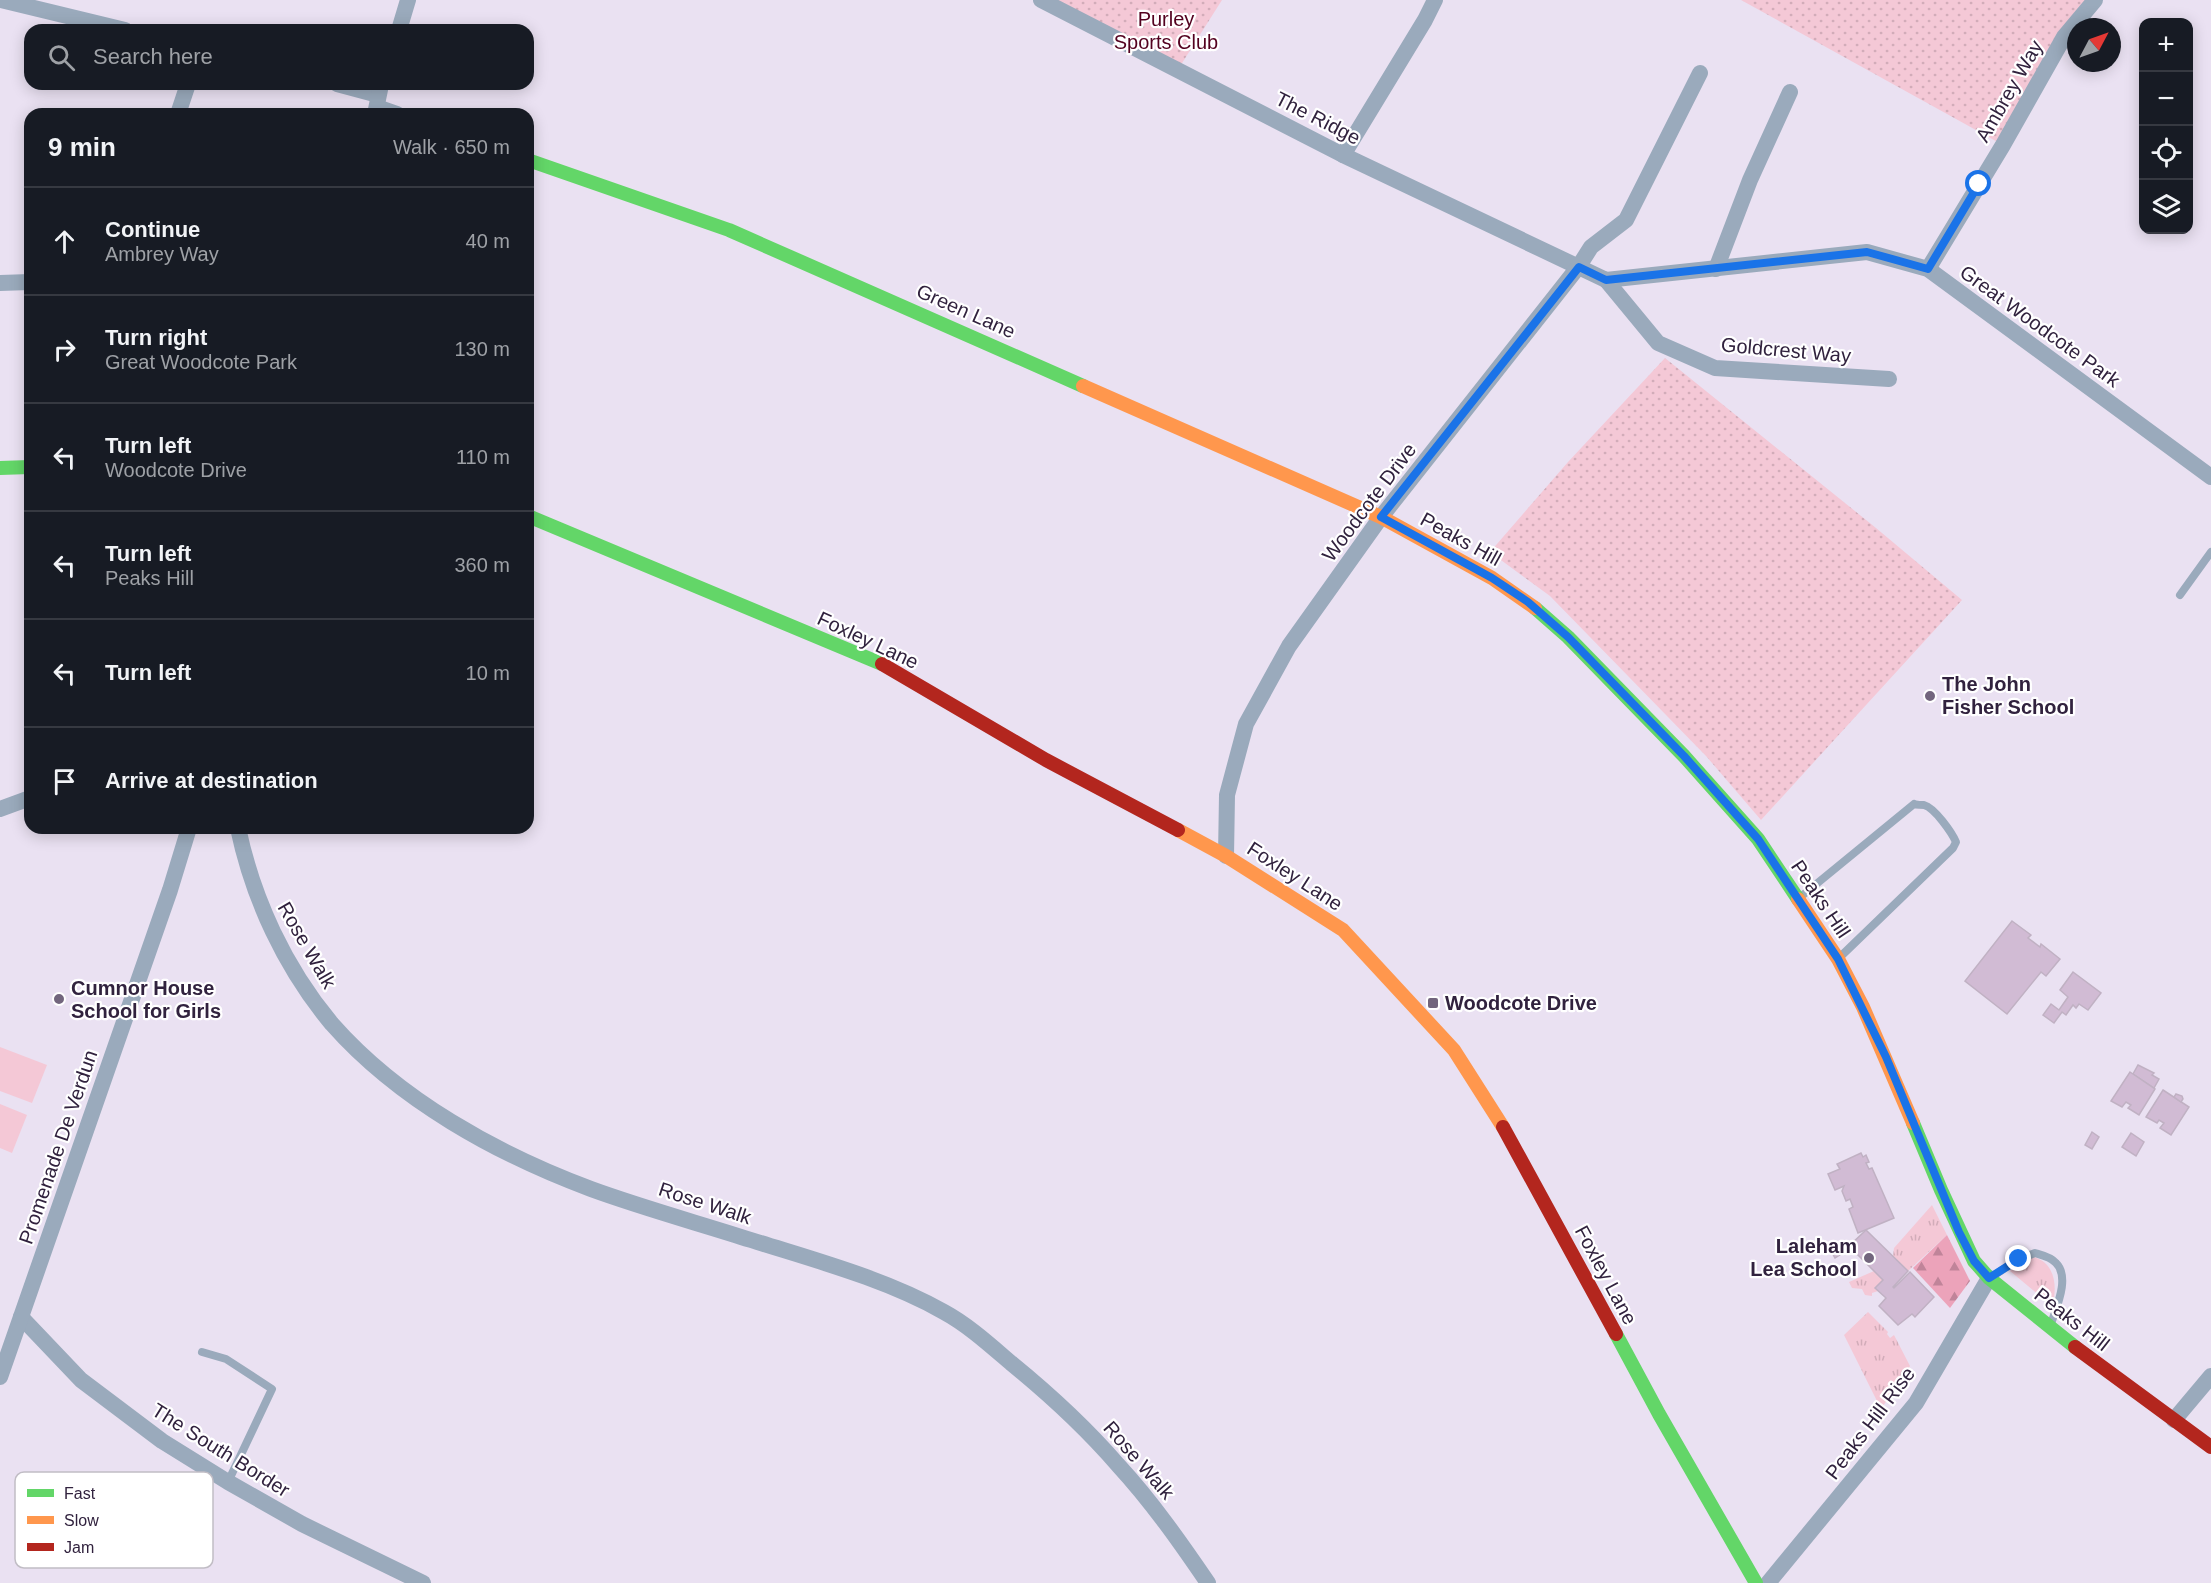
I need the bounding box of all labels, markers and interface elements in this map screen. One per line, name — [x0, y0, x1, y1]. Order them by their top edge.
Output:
park label: Purley Sports Club — [1114, 8, 1218, 53]
north arrow — [2067, 18, 2121, 72]
map controls — [2139, 18, 2193, 234]
button: + — [2139, 18, 2193, 72]
search box — [24, 24, 534, 90]
street label: Ambrey Way — [1971, 36, 2047, 146]
icon: search — [45, 41, 78, 74]
text: Search here — [93, 44, 213, 69]
button: − — [2139, 72, 2193, 126]
street label: The Ridge — [1272, 87, 1364, 149]
button: locate — [2139, 126, 2193, 180]
text: 9 min — [48, 132, 116, 162]
text: Walk · 650 m — [393, 136, 510, 158]
route start — [1965, 170, 1991, 196]
button: layers — [2139, 180, 2193, 234]
text: Continue — [105, 217, 200, 242]
icon: ahead — [48, 225, 81, 258]
text: 40 m — [466, 230, 510, 252]
text: Ambrey Way — [105, 243, 219, 265]
street label: Great Woodcote Park — [1956, 261, 2125, 392]
street label: Green Lane — [913, 279, 1019, 343]
text: Turn right — [105, 325, 207, 350]
icon: right — [48, 333, 81, 366]
street label: Goldcrest Way — [1720, 333, 1852, 367]
text: 130 m — [454, 338, 510, 360]
text: Great Woodcote Park — [105, 351, 297, 373]
text: Turn left — [105, 433, 191, 458]
street label: Woodcote Drive — [1318, 439, 1420, 565]
icon: left — [48, 441, 81, 474]
text: 110 m — [456, 446, 510, 468]
text: Woodcote Drive — [105, 459, 247, 481]
street label: Peaks Hill — [1417, 508, 1505, 570]
text: Turn left — [105, 541, 191, 566]
icon: left — [48, 549, 81, 582]
text: 360 m — [454, 554, 510, 576]
text: Peaks Hill — [105, 567, 194, 589]
street label: Foxley Lane — [814, 607, 922, 673]
icon: left — [48, 657, 81, 690]
text: Turn left — [105, 660, 191, 685]
text: 10 m — [466, 662, 510, 684]
place label: The John Fisher School — [1942, 673, 2074, 718]
marker: The John Fisher School — [1923, 689, 1937, 703]
icon: arrive — [48, 765, 81, 798]
text: Arrive at destination — [105, 768, 318, 793]
street label: Foxley Lane — [1243, 837, 1347, 915]
street label: Peaks Hill — [1787, 856, 1855, 942]
street label: Rose Walk — [273, 898, 341, 993]
place label: Cumnor House School for Girls — [71, 977, 221, 1022]
marker: Cumnor House School for Girls — [52, 992, 66, 1006]
place label: Woodcote Drive — [1445, 992, 1597, 1014]
marker: Woodcote Drive — [1426, 996, 1440, 1010]
street label: Promenade De Verdun — [14, 1047, 102, 1247]
street label: Rose Walk — [656, 1178, 755, 1229]
street label: Foxley Lane — [1571, 1222, 1641, 1328]
place label: Laleham Lea School — [1750, 1235, 1857, 1280]
route end — [2005, 1245, 2031, 1271]
marker: Laleham Lea School — [1862, 1251, 1876, 1265]
street label: Peaks Hill — [2030, 1283, 2114, 1355]
street label: Peaks Hill Rise — [1821, 1363, 1919, 1483]
street label: The South Border — [148, 1399, 294, 1501]
street label: Rose Walk — [1099, 1417, 1179, 1504]
legend — [15, 1472, 213, 1568]
text: Fast — [64, 1485, 96, 1502]
text: Slow — [64, 1512, 99, 1529]
text: Jam — [64, 1539, 94, 1556]

